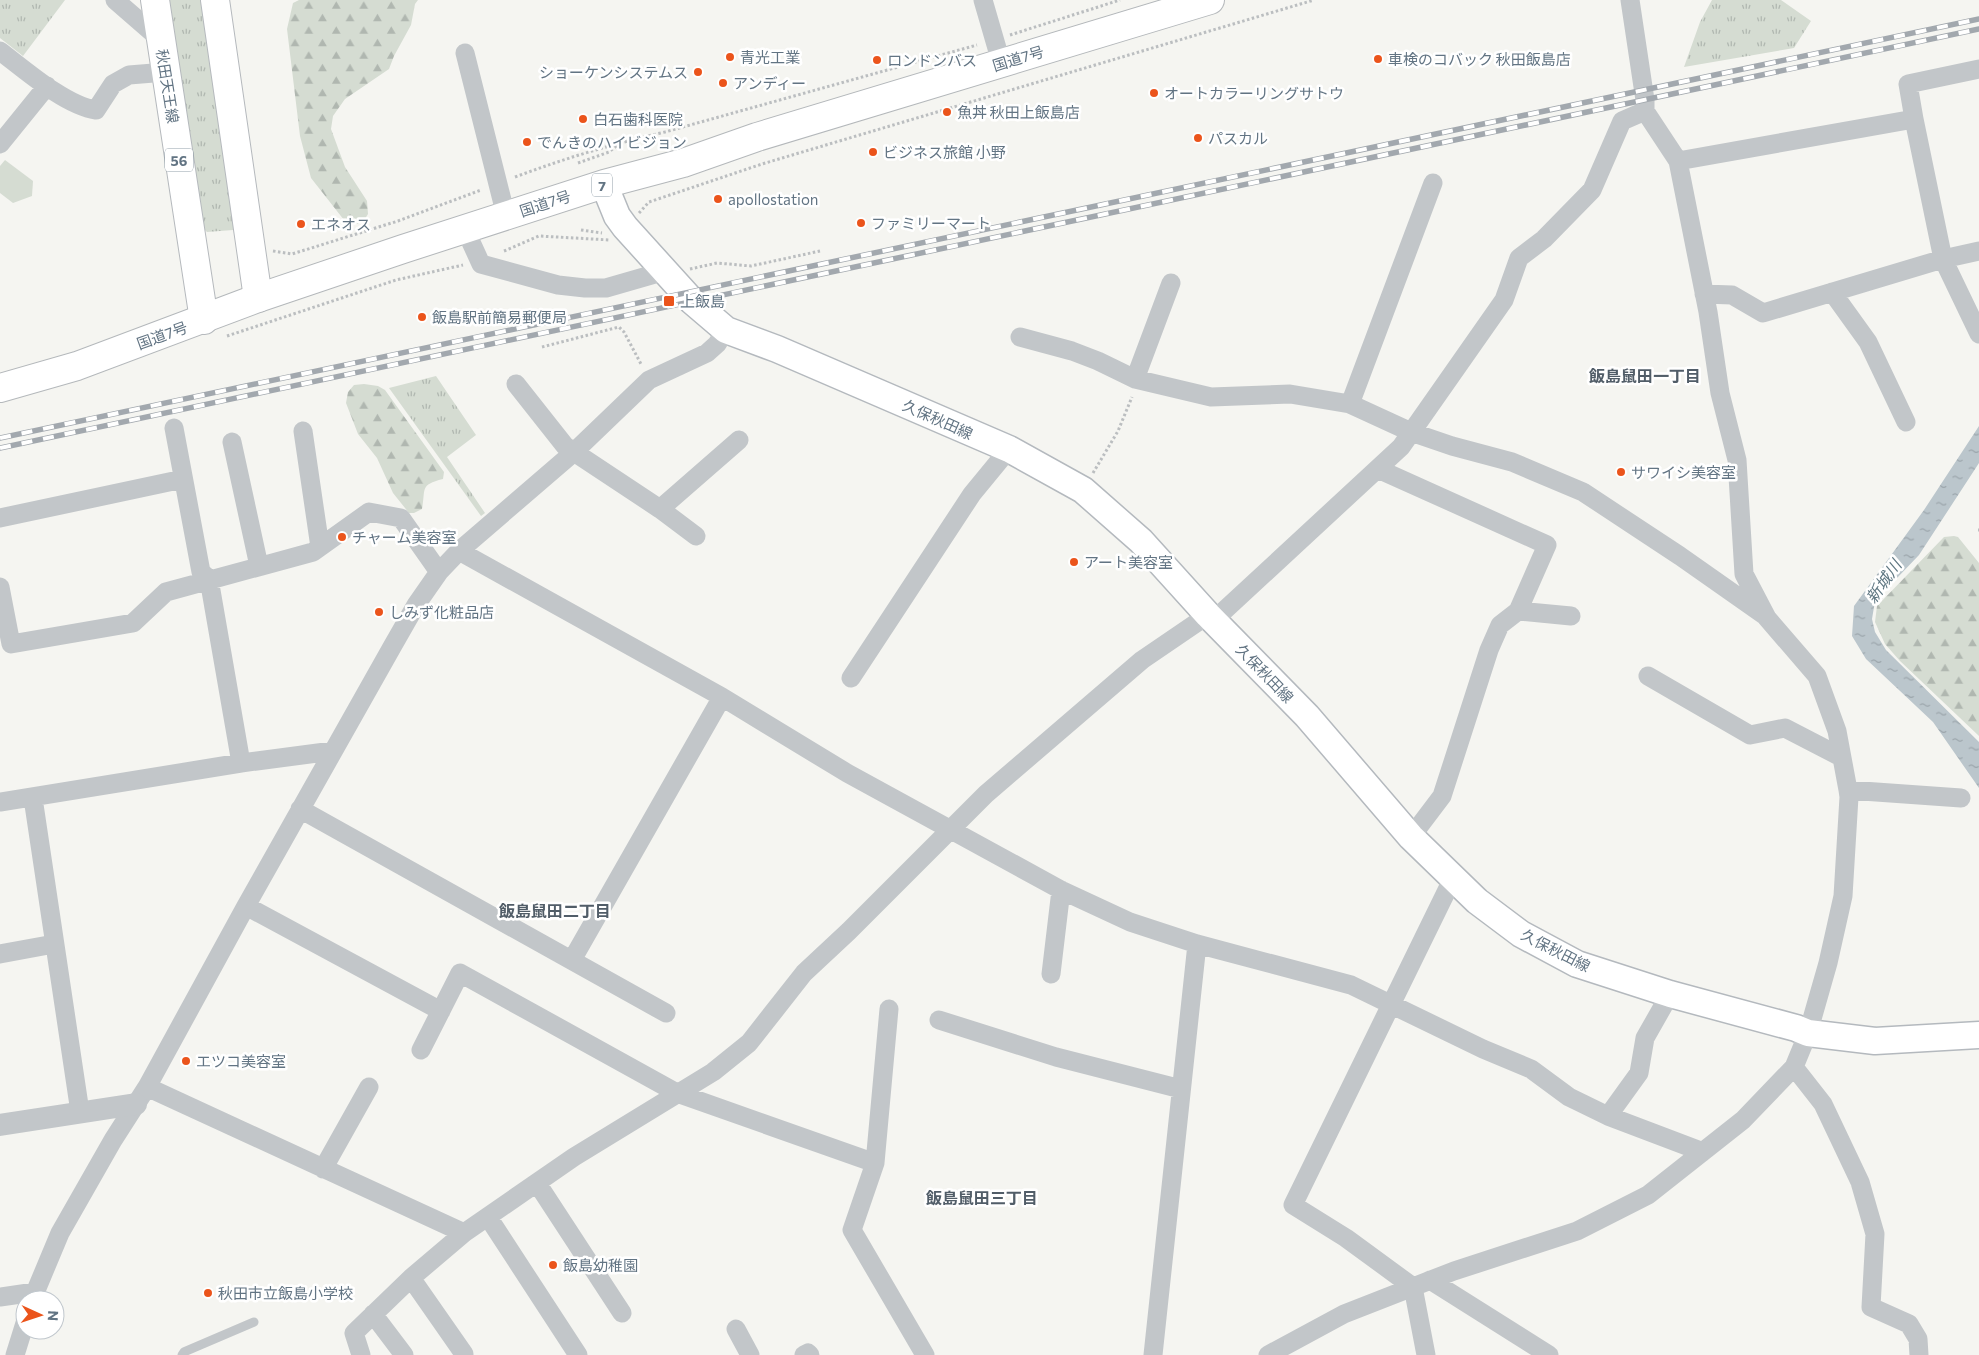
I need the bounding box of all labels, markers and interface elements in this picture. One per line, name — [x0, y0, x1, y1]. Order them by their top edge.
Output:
street label: 国道7号 — [990, 42, 1046, 74]
street label: 秋田天王線 — [153, 48, 183, 124]
place label: 青光工業 — [740, 48, 800, 66]
place label: 車検のコバック 秋田飯島店 — [1388, 50, 1571, 68]
marker: 青光工業 — [724, 51, 736, 63]
place label: ロンドンバス — [887, 51, 977, 69]
marker: 車検のコバック 秋田飯島店 — [1372, 53, 1384, 65]
marker: ロンドンバス — [871, 54, 883, 66]
place label: ショーケンシステムス — [539, 63, 688, 81]
marker: ショーケンシステムス — [692, 66, 704, 78]
place label: アンディー — [733, 74, 806, 92]
marker: アンディー — [717, 77, 729, 89]
place label: オートカラーリングサトウ — [1164, 84, 1344, 102]
marker: オートカラーリングサトウ — [1148, 87, 1160, 99]
place label: 魚丼 秋田上飯島店 — [957, 103, 1080, 121]
marker: 魚丼 秋田上飯島店 — [941, 106, 953, 118]
place label: 白石歯科医院 — [593, 110, 683, 128]
marker: 白石歯科医院 — [577, 113, 589, 125]
place label: パスカル — [1208, 129, 1268, 147]
marker: パスカル — [1192, 132, 1204, 144]
place label: でんきのハイビジョン — [537, 133, 687, 151]
marker: でんきのハイビジョン — [521, 136, 533, 148]
place label: ビジネス旅館 小野 — [883, 143, 1006, 161]
marker: ビジネス旅館 小野 — [867, 146, 879, 158]
road number: 56 — [165, 148, 193, 172]
road number: 7 — [592, 174, 612, 196]
street label: 国道7号 — [517, 186, 573, 220]
place label: apollostation — [728, 190, 818, 208]
marker: apollostation — [712, 193, 724, 205]
place label: ファミリーマート — [871, 214, 991, 232]
place label: エネオス — [311, 215, 371, 233]
marker: ファミリーマート — [855, 217, 867, 229]
marker: エネオス — [295, 218, 307, 230]
place label: 上飯島 — [680, 292, 725, 310]
marker: 上飯島 — [662, 294, 676, 308]
place label: 飯島駅前簡易郵便局 — [432, 308, 567, 326]
marker: 飯島駅前簡易郵便局 — [416, 311, 428, 323]
street label: 国道7号 — [134, 317, 190, 353]
district label: 飯島鼠田一丁目 — [1588, 366, 1701, 385]
street label: 久保秋田線 — [900, 396, 976, 442]
place label: サワイシ美容室 — [1631, 463, 1736, 481]
marker: サワイシ美容室 — [1615, 466, 1627, 478]
place label: チャーム美容室 — [352, 528, 456, 546]
marker: チャーム美容室 — [336, 531, 348, 543]
place label: アート美容室 — [1084, 553, 1173, 571]
water label: 新城川 — [1861, 554, 1906, 606]
marker: アート美容室 — [1068, 556, 1080, 568]
place label: しみず化粧品店 — [389, 603, 494, 621]
marker: しみず化粧品店 — [373, 606, 385, 618]
street label: 久保秋田線 — [1232, 640, 1298, 706]
district label: 飯島鼠田二丁目 — [498, 901, 611, 920]
street label: 久保秋田線 — [1518, 925, 1594, 975]
place label: エツコ美容室 — [196, 1052, 286, 1070]
marker: エツコ美容室 — [180, 1055, 192, 1067]
district label: 飯島鼠田三丁目 — [925, 1188, 1038, 1207]
place label: 飯島幼稚園 — [563, 1256, 638, 1274]
marker: 飯島幼稚園 — [547, 1259, 559, 1271]
place label: 秋田市立飯島小学校 — [218, 1284, 353, 1302]
marker: 秋田市立飯島小学校 — [202, 1287, 214, 1299]
north arrow — [15, 1290, 65, 1340]
text: N — [45, 1310, 62, 1321]

